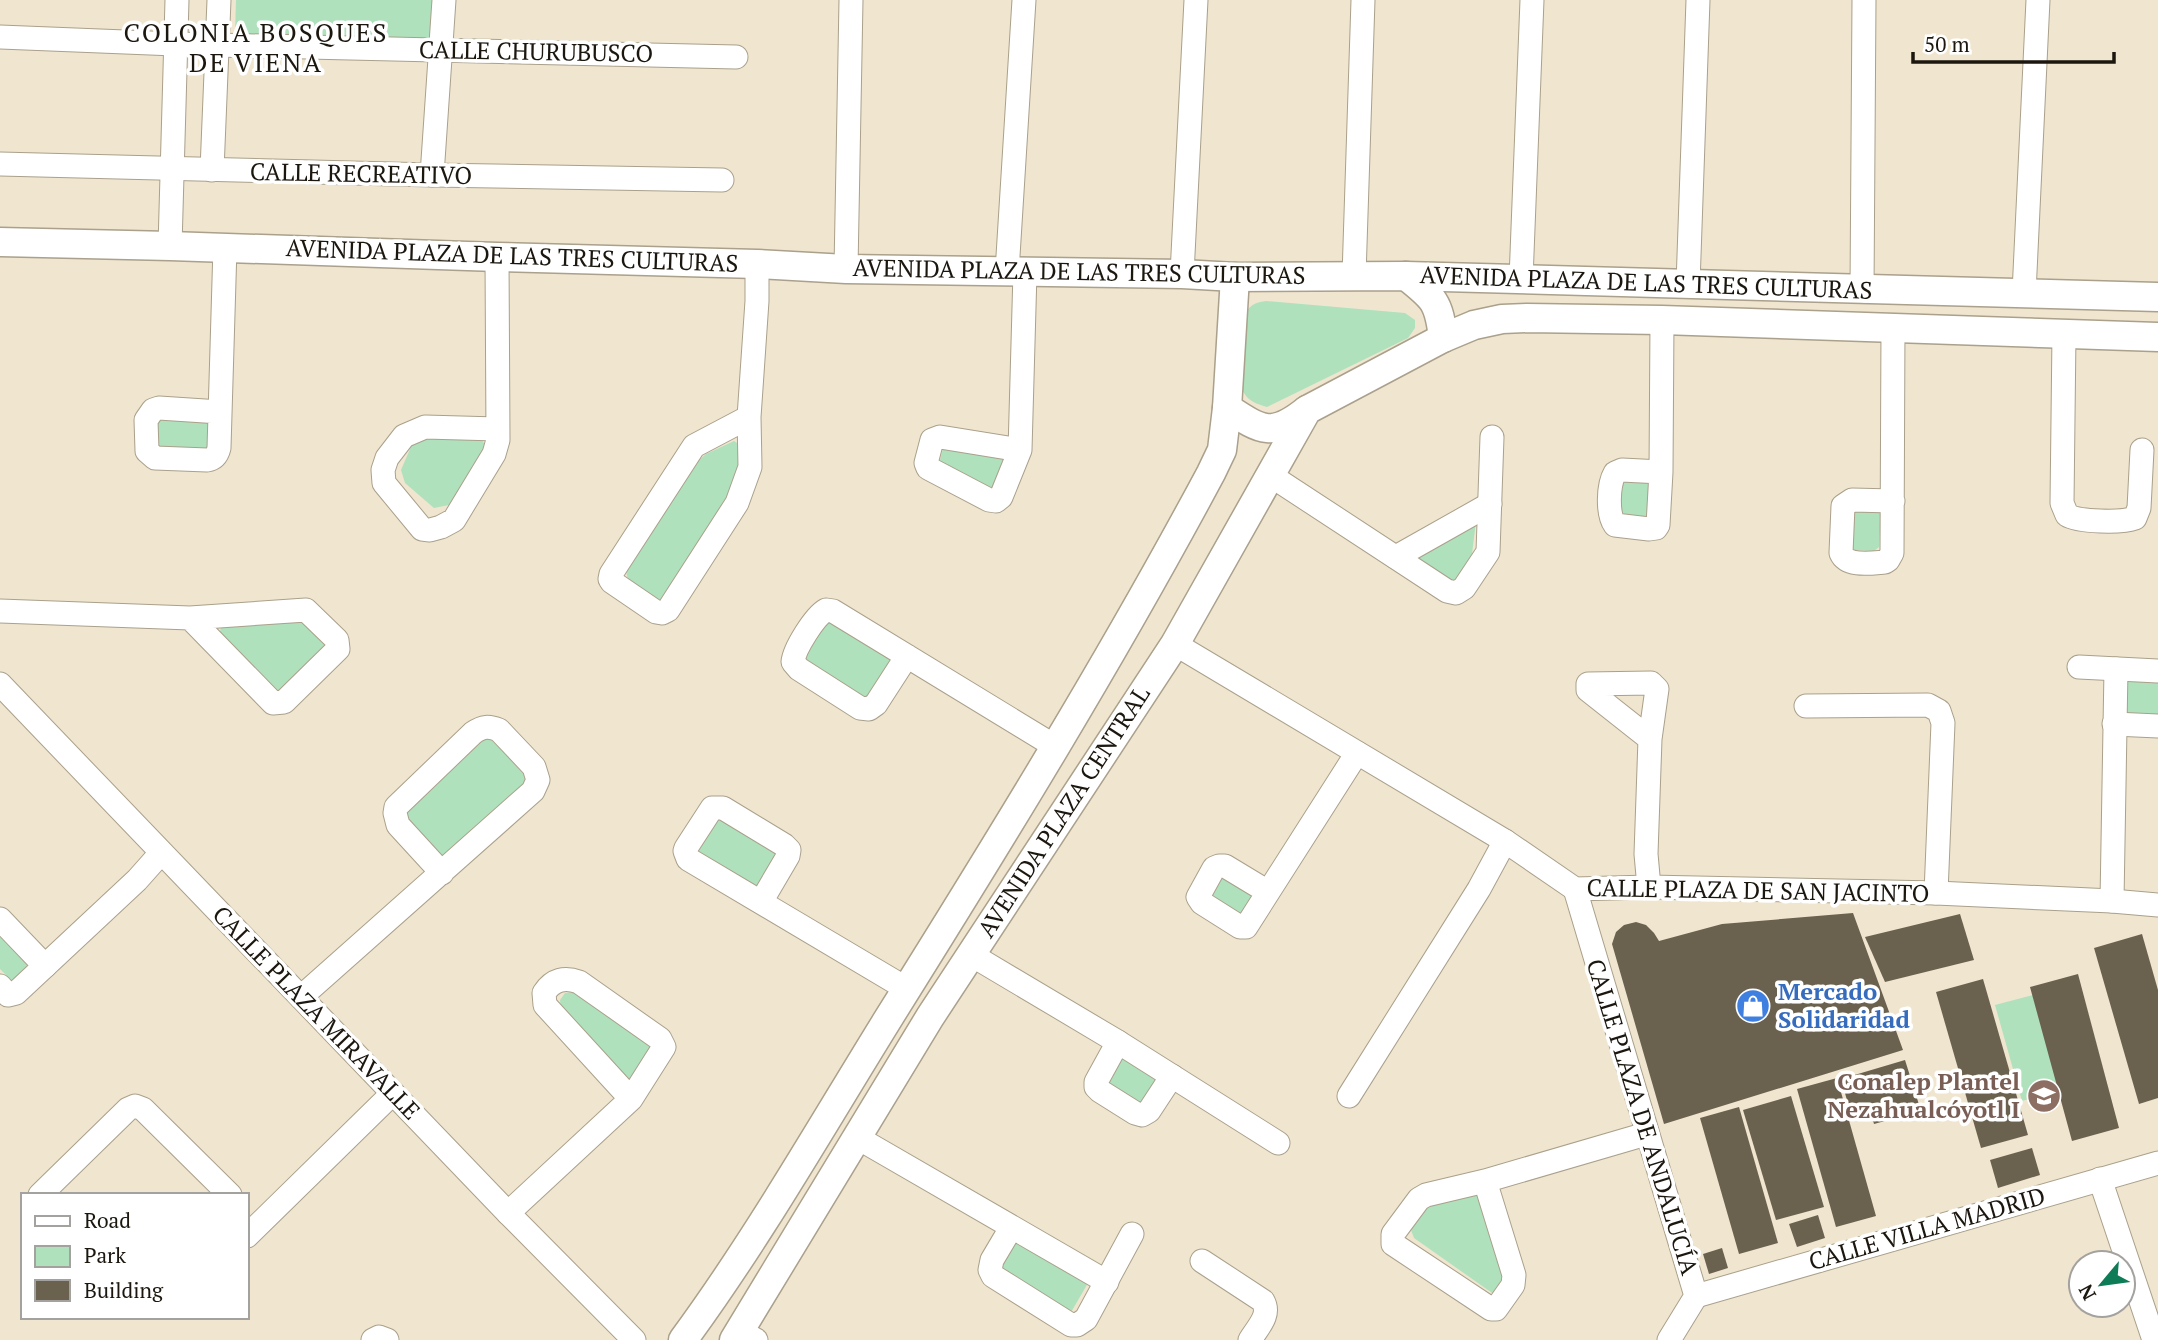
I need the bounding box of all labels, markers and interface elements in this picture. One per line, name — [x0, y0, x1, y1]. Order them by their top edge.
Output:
district label: COLONIA BOSQUES DE VIENA — [124, 15, 388, 79]
scale bar — [1913, 21, 2114, 65]
text: 50 m — [1924, 30, 1970, 58]
street label: CALLE CHURUBUSCO — [419, 33, 653, 69]
street label: CALLE RECREATIVO — [250, 155, 472, 191]
street label: AVENIDA PLAZA DE LAS TRES CULTURAS — [285, 231, 739, 279]
street label: AVENIDA PLAZA DE LAS TRES CULTURAS — [852, 251, 1306, 291]
street label: AVENIDA PLAZA DE LAS TRES CULTURAS — [1419, 258, 1873, 306]
street label: AVENIDA PLAZA CENTRAL — [970, 680, 1157, 943]
street label: CALLE PLAZA DE SAN JACINTO — [1586, 871, 1930, 909]
street label: CALLE PLAZA MIRAVALLE — [206, 898, 428, 1126]
street label: CALLE PLAZA DE ANDALUCÍA — [1580, 955, 1706, 1279]
place label: Mercado Solidaridad — [1778, 975, 1910, 1035]
shop icon: Mercado Solidaridad — [1734, 987, 1772, 1025]
place label: Conalep Plantel Nezahualcóyotl I — [1827, 1065, 2020, 1125]
school or university icon: Conalep Plantel Nezahualcóyotl I — [2025, 1077, 2063, 1115]
street label: CALLE VILLA MADRID — [1805, 1179, 2049, 1277]
legend — [21, 1193, 248, 1319]
text: Road — [84, 1206, 131, 1234]
text: Park — [84, 1241, 126, 1269]
north arrow — [2067, 1249, 2137, 1319]
text: Building — [84, 1276, 164, 1304]
text: N — [2072, 1280, 2101, 1305]

